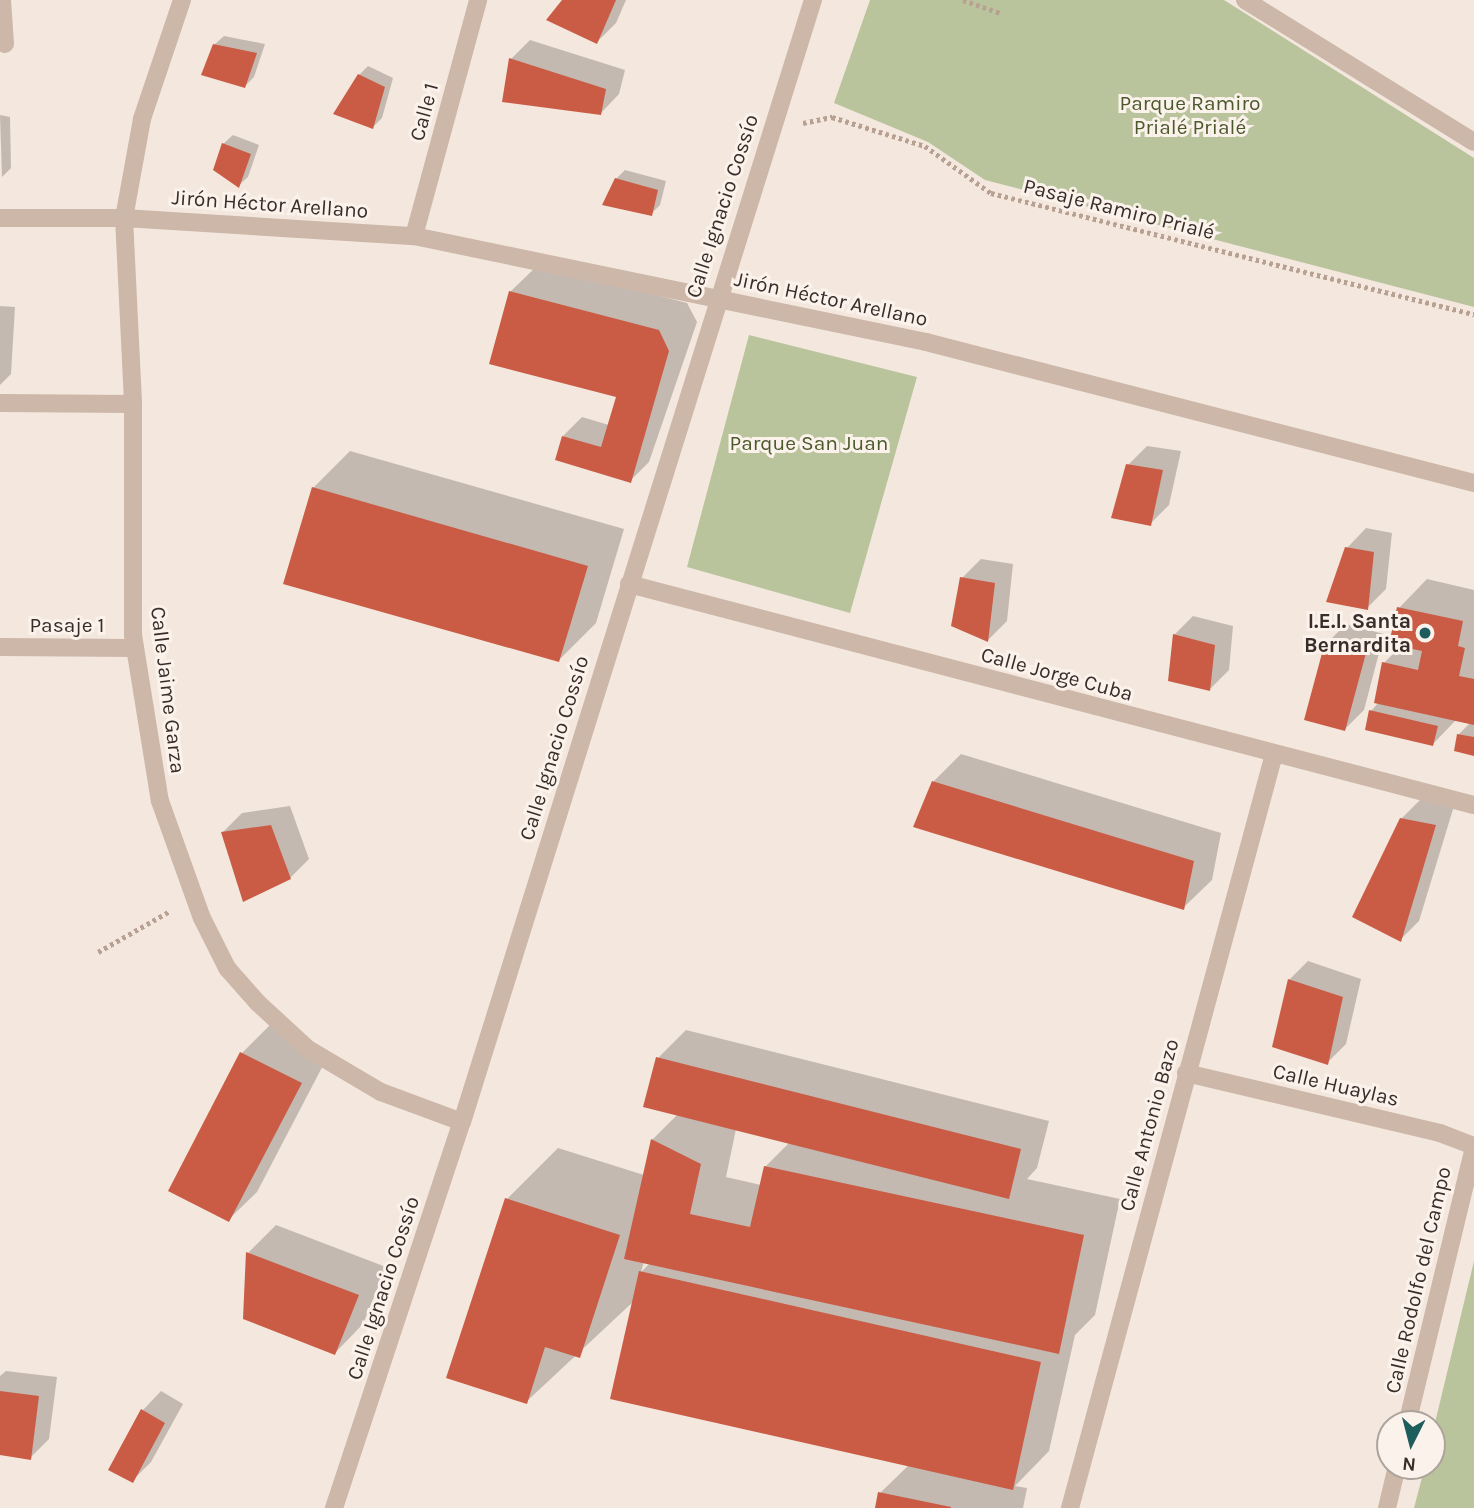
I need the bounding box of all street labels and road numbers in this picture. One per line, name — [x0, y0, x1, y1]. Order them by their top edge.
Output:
street label: Calle 1 — [404, 80, 444, 144]
street label: Calle Ignacio Cossío — [680, 111, 764, 301]
street label: Pasaje Ramiro Prialé — [1021, 173, 1217, 245]
street label: Jirón Héctor Arellano — [171, 185, 369, 223]
street label: Jirón Héctor Arellano — [732, 266, 930, 332]
street label: Calle Jaime Garza — [145, 605, 191, 775]
street label: Pasaje 1 — [29, 612, 105, 638]
street label: Calle Jorge Cuba — [978, 642, 1136, 706]
street label: Calle Ignacio Cossío — [514, 653, 594, 843]
street label: Calle Antonio Bazo — [1114, 1036, 1184, 1214]
street label: Calle Huaylas — [1271, 1058, 1401, 1112]
street label: Calle Rodolfo del Campo — [1380, 1164, 1456, 1396]
street label: Calle Ignacio Cossío — [341, 1193, 425, 1383]

